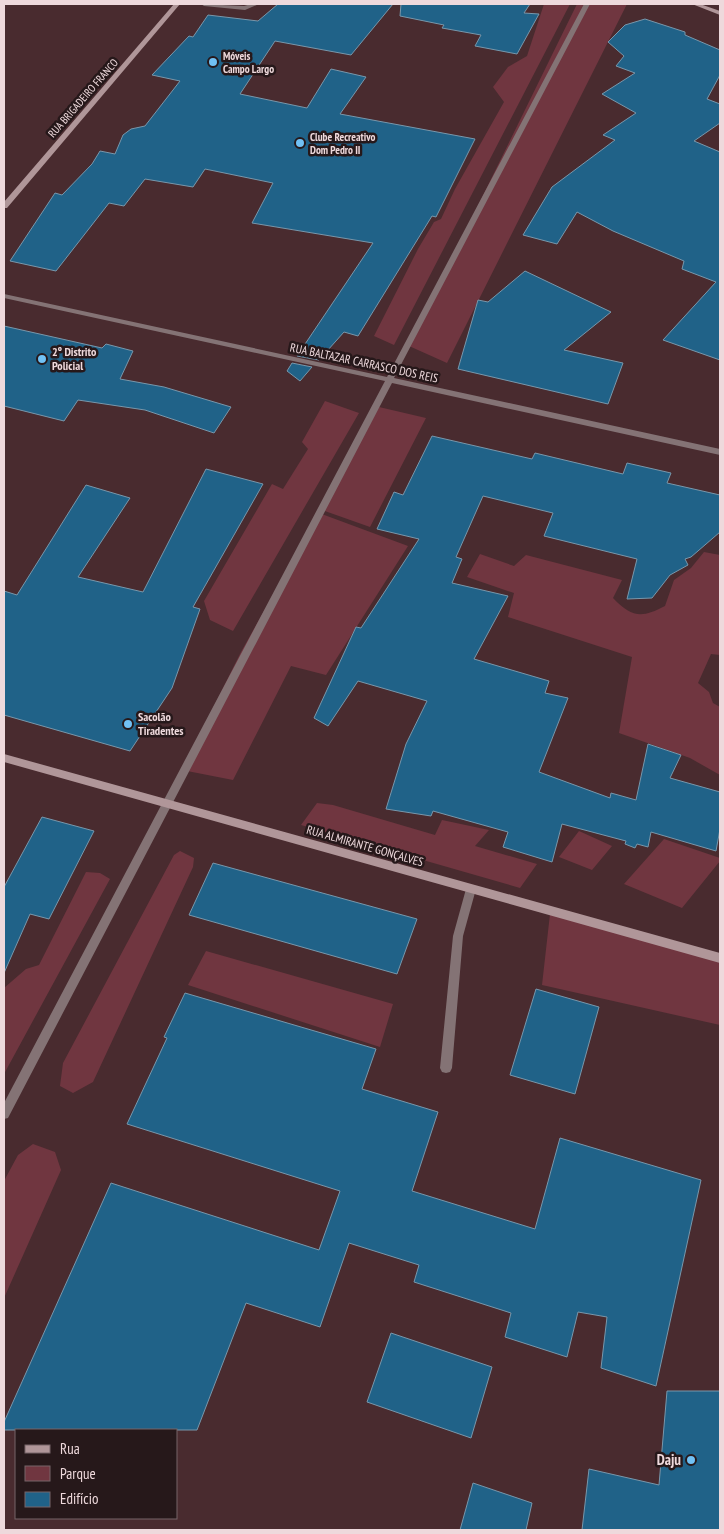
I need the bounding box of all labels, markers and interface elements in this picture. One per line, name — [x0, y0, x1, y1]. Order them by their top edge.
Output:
place label: Móveis Campo Largo — [223, 49, 274, 76]
street label: RUA BRIGADEIRO FRANCO — [45, 56, 121, 140]
marker: Móveis Campo Largo — [207, 56, 219, 68]
place label: Clube Recreativo Dom Pedro II — [310, 130, 376, 157]
marker: Clube Recreativo Dom Pedro II — [294, 137, 306, 149]
street label: RUA BALTAZAR CARRASCO DOS REIS — [289, 339, 439, 386]
place label: 2º Distrito Policial — [52, 344, 97, 373]
marker: 2º Distrito Policial — [36, 353, 48, 365]
place label: Sacolão Tiradentes — [138, 709, 184, 738]
marker: Sacolão Tiradentes — [122, 718, 134, 730]
street label: RUA ALMIRANTE GONÇALVES — [305, 822, 425, 869]
legend — [15, 1429, 178, 1519]
text: Rua — [60, 1439, 80, 1458]
place label: Daju — [657, 1450, 681, 1469]
marker: Daju — [685, 1454, 697, 1466]
text: Parque — [60, 1464, 96, 1483]
text: Edifício — [60, 1489, 98, 1508]

